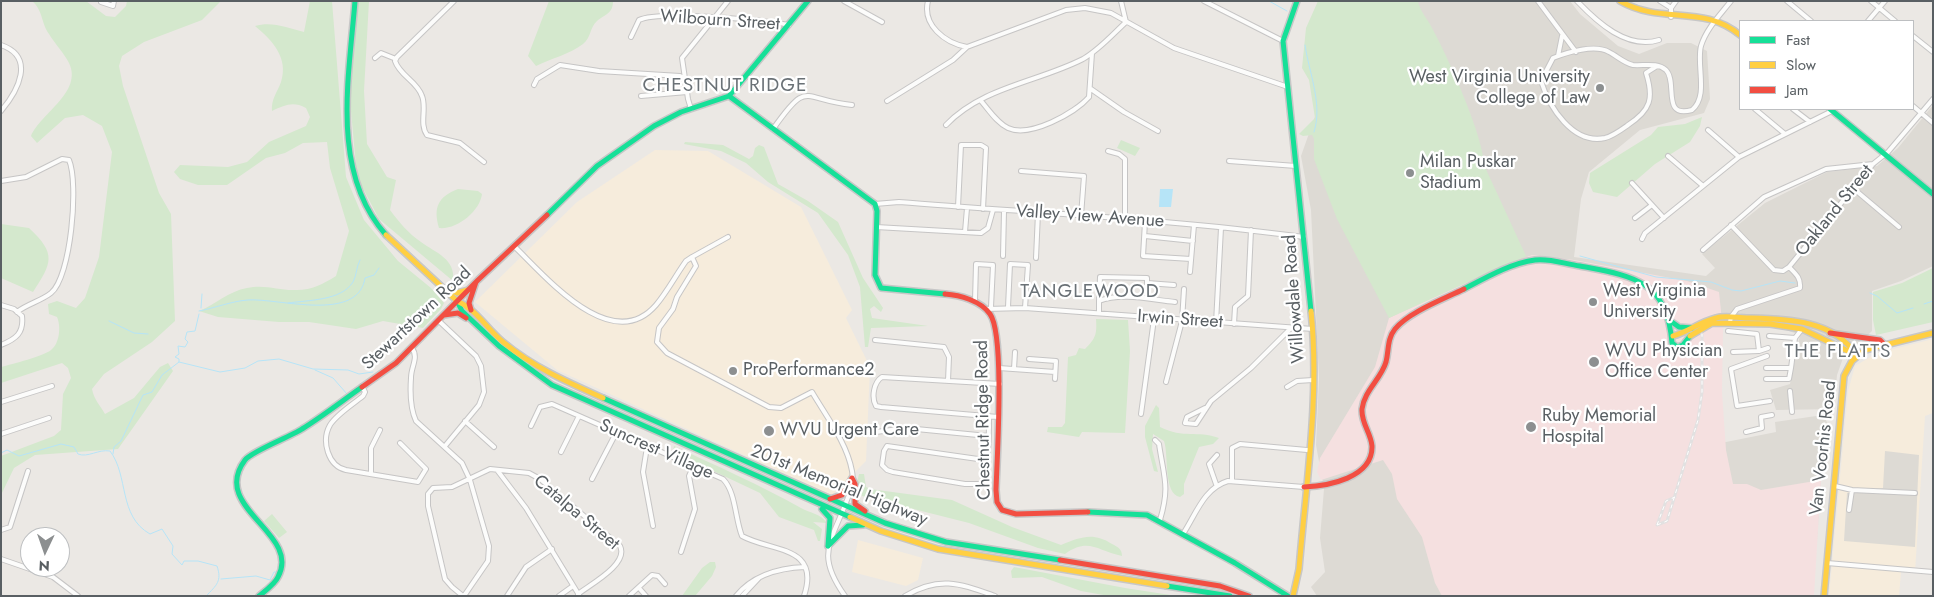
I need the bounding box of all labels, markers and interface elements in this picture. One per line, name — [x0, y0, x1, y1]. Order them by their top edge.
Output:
street label: Wilbourn Street — [659, 6, 781, 36]
legend — [1739, 20, 1914, 110]
text: Fast — [1786, 29, 1810, 51]
text: Slow — [1786, 54, 1816, 76]
place label: West Virginia University College of Law — [1409, 67, 1590, 110]
district label: CHESTNUT RIDGE — [641, 75, 809, 97]
text: Jam — [1786, 79, 1809, 101]
marker: West Virginia University College of Law — [1594, 82, 1606, 94]
place label: Milan Puskar Stadium — [1420, 152, 1516, 194]
street label: Oakland Street — [1791, 161, 1879, 261]
marker: Milan Puskar Stadium — [1404, 167, 1416, 179]
street label: Valley View Avenue — [1015, 201, 1165, 233]
street label: Willowdale Road — [1280, 234, 1310, 364]
street label: Stewartstown Road — [358, 263, 476, 375]
district label: TANGLEWOOD — [1019, 281, 1161, 303]
place label: West Virginia University — [1603, 281, 1706, 324]
marker: West Virginia University — [1587, 296, 1599, 308]
street label: Irwin Street — [1136, 306, 1224, 334]
street label: Chestnut Ridge Road — [972, 340, 996, 500]
place label: WVU Physician Office Center — [1605, 341, 1722, 384]
district label: THE FLATTS — [1783, 341, 1893, 363]
marker: WVU Physician Office Center — [1587, 355, 1601, 369]
place label: ProPerformance2 — [743, 360, 874, 382]
marker: ProPerformance2 — [727, 365, 739, 377]
street label: Van Voorhis Road — [1806, 380, 1842, 516]
place label: Ruby Memorial Hospital — [1542, 406, 1656, 448]
street label: Suncrest Village — [596, 415, 716, 485]
place label: WVU Urgent Care — [780, 420, 919, 442]
marker: Ruby Memorial Hospital — [1524, 420, 1538, 434]
marker: WVU Urgent Care — [762, 424, 776, 438]
street label: 201st Memorial Highway — [747, 441, 931, 531]
street label: Catalpa Street — [529, 471, 623, 555]
north arrow — [20, 527, 70, 577]
text: N — [38, 556, 50, 576]

